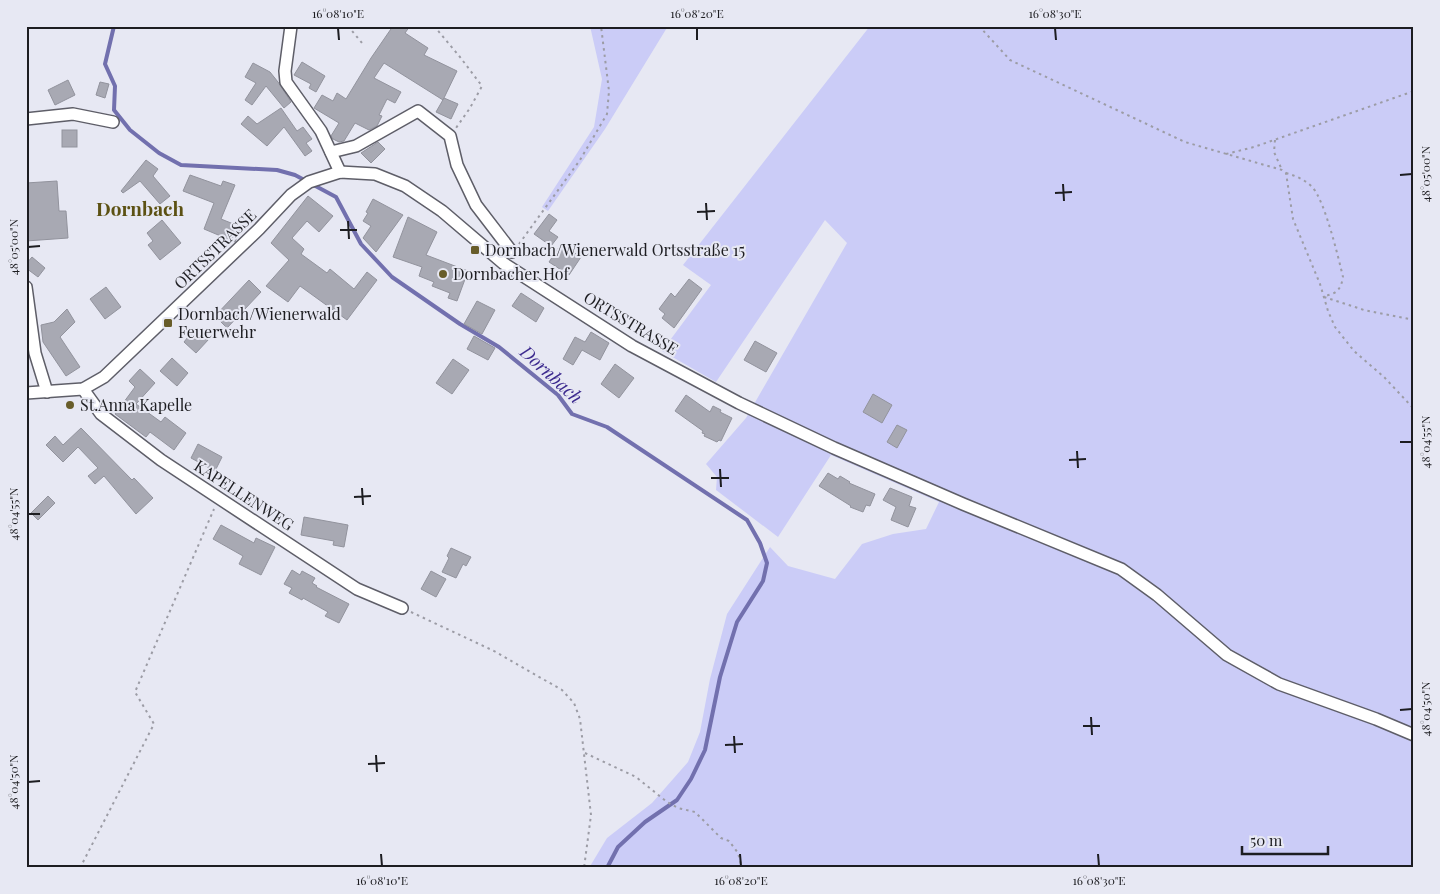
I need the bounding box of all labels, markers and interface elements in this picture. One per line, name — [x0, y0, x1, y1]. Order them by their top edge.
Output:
text: 16°08'10"E — [312, 5, 364, 21]
text: 16°08'20"E — [670, 5, 724, 21]
text: 16°08'30"E — [1028, 5, 1082, 21]
text: 48°05'00"N — [1417, 145, 1433, 202]
district label: Dornbach — [96, 195, 184, 221]
street label: ORTSSTRASSE — [169, 204, 260, 293]
text: 48°05'00"N — [5, 218, 21, 275]
place label: Dornbach/Wienerwald Ortsstraße 15 — [485, 239, 745, 260]
marker: Dornbach/Wienerwald Ortsstraße 15 — [469, 244, 481, 256]
place label: Dornbacher Hof — [453, 263, 571, 284]
marker: Dornbacher Hof — [437, 268, 449, 280]
street label: ORTSSTRASSE — [580, 286, 682, 359]
place label: Dornbach/Wienerwald Feuerwehr — [178, 303, 341, 342]
marker: Dornbach/Wienerwald Feuerwehr — [162, 317, 174, 329]
water label: Dornbach — [515, 339, 588, 409]
place label: St.Anna Kapelle — [80, 394, 192, 415]
marker: St.Anna Kapelle — [64, 399, 76, 411]
text: 48°04'55"N — [1417, 415, 1433, 468]
street label: KAPELLENWEG — [190, 455, 298, 535]
text: 48°04'55"N — [5, 487, 21, 540]
text: 48°04'50"N — [1417, 681, 1433, 736]
text: 48°04'50"N — [5, 754, 21, 809]
scale bar — [1242, 824, 1329, 856]
text: 50 m — [1250, 830, 1283, 850]
text: 16°08'10"E — [356, 872, 408, 888]
text: 16°08'20"E — [714, 872, 768, 888]
text: 16°08'30"E — [1072, 872, 1126, 888]

